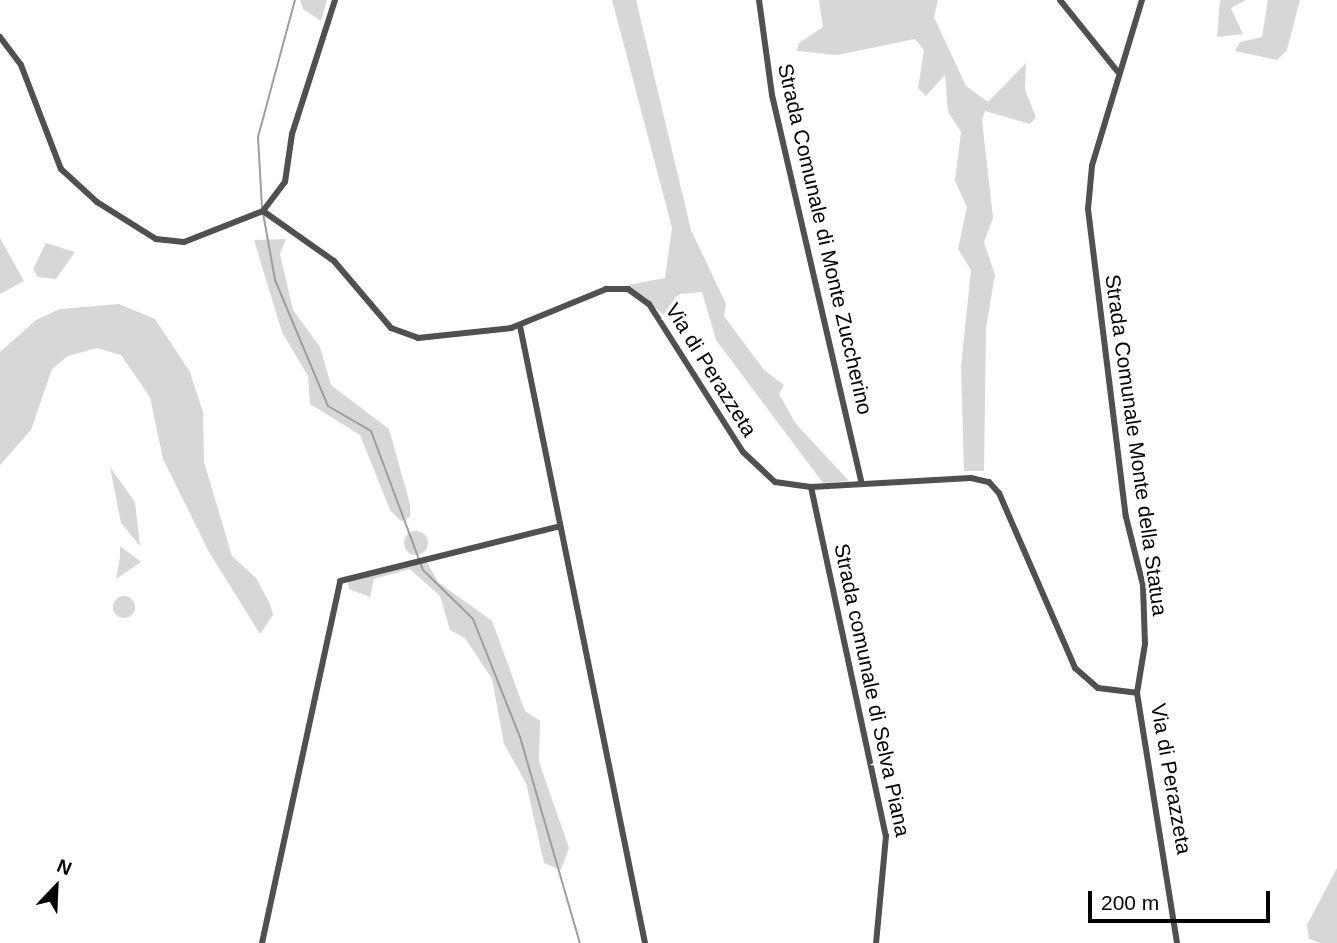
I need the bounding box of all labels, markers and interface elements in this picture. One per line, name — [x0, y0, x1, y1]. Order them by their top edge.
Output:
street label: Strada Comunale di Monte Zuccherino — [772, 61, 878, 417]
street label: Strada Comunale Monte della Statua — [1100, 273, 1172, 617]
street label: Via di Perazzeta — [660, 299, 762, 441]
street label: Strada comunale di Selva Piana — [829, 541, 915, 839]
street label: Via di Perazzeta — [1145, 702, 1197, 856]
north arrow — [21, 852, 91, 922]
text: N — [54, 855, 75, 880]
scale bar — [1092, 876, 1274, 920]
text: 200 m — [1101, 891, 1159, 914]

